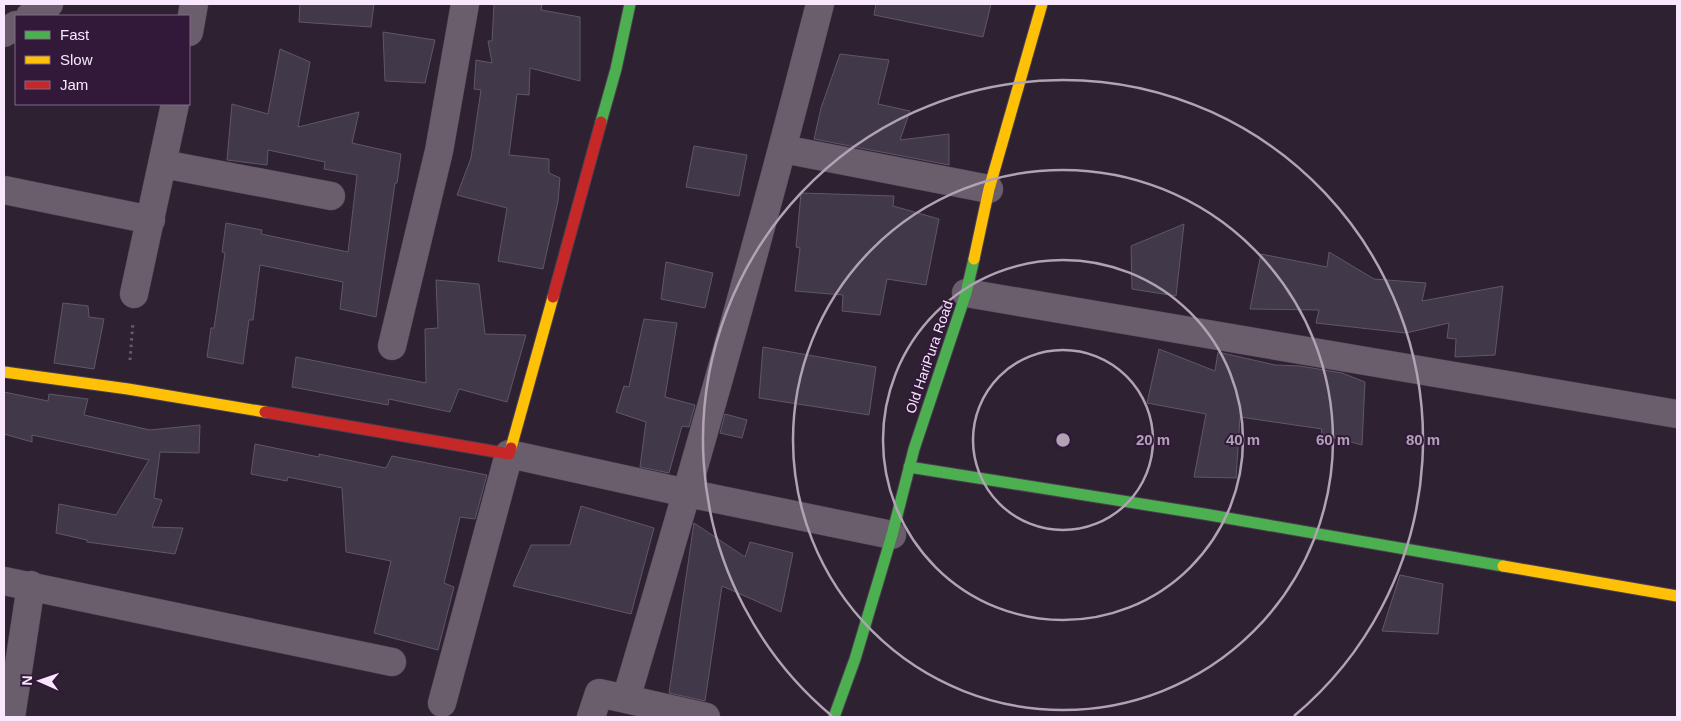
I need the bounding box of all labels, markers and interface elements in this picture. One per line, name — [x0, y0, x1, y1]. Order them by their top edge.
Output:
legend — [15, 15, 190, 105]
text: Fast — [60, 26, 90, 43]
text: Slow — [60, 51, 93, 68]
text: Jam — [60, 76, 88, 93]
street label: Old HariPura Road — [902, 298, 956, 416]
centre of rings — [1054, 431, 1072, 449]
text: 20 m — [1136, 431, 1170, 448]
text: 40 m — [1226, 431, 1260, 448]
text: 60 m — [1316, 431, 1350, 448]
text: 80 m — [1406, 431, 1440, 448]
north arrow — [15, 656, 65, 706]
text: N — [19, 675, 35, 686]

